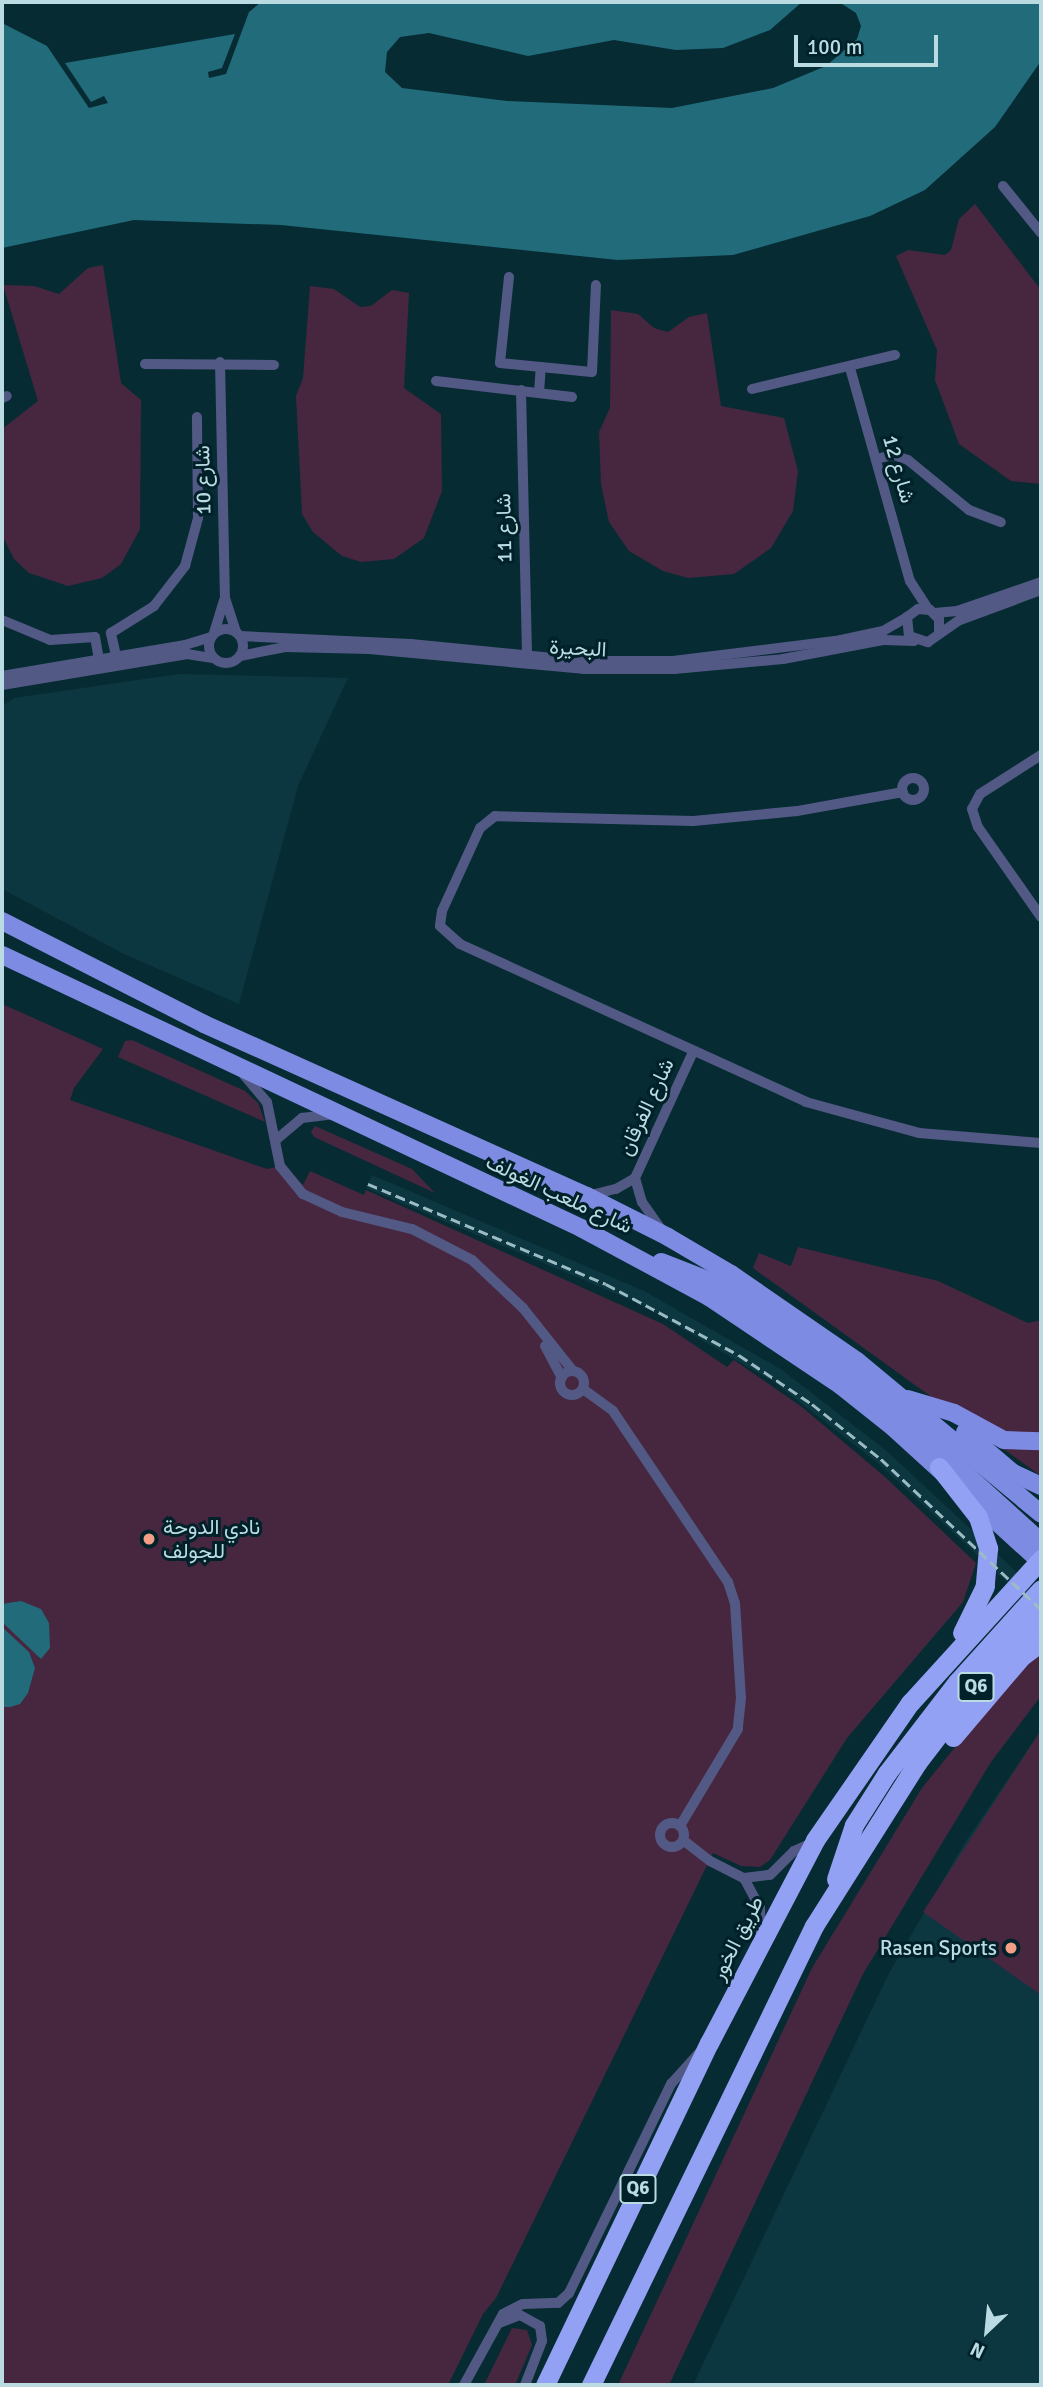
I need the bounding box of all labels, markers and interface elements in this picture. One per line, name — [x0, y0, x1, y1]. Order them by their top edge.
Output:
scale bar — [798, 21, 942, 65]
text: 100 m — [807, 34, 862, 60]
street label: شارع 12 — [877, 432, 921, 506]
street label: شارع 10 — [190, 445, 216, 515]
street label: شارع 11 — [491, 493, 517, 563]
street label: البحيرة — [549, 634, 607, 662]
street label: شارع الفرقان — [613, 1054, 679, 1160]
street label: شارع ملعب الغولف — [482, 1149, 636, 1239]
place label: نادي الدوحة للجولف — [163, 1514, 260, 1564]
marker: نادي الدوحة للجولف — [141, 1531, 157, 1547]
road number: Q6 — [957, 1672, 995, 1702]
street label: طريق الخور — [705, 1892, 769, 1984]
place label: Rasen Sports — [880, 1935, 997, 1961]
marker: Rasen Sports — [1003, 1940, 1019, 1956]
road number: Q6 — [619, 2174, 657, 2204]
north arrow — [952, 2296, 1022, 2366]
text: N — [967, 2336, 989, 2364]

